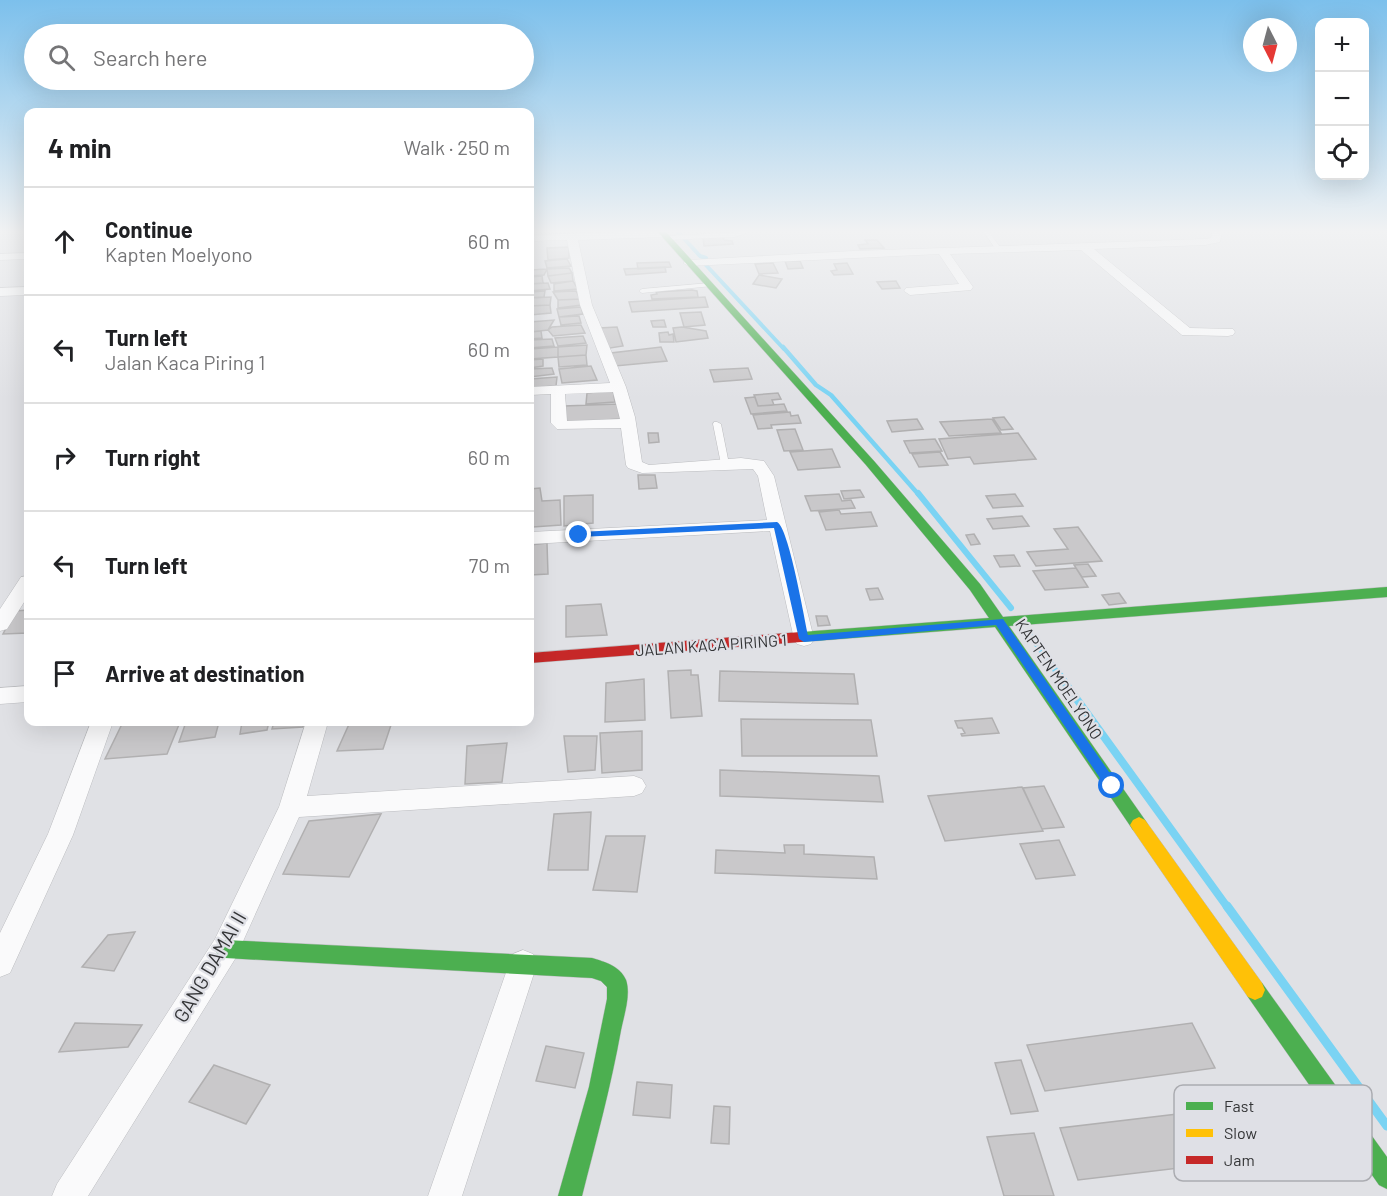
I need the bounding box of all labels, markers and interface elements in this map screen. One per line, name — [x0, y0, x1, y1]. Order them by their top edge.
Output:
north arrow — [1243, 18, 1297, 72]
map controls — [1315, 18, 1369, 180]
button: + — [1315, 18, 1369, 72]
search box — [24, 24, 534, 90]
icon: search — [45, 41, 78, 74]
text: Search here — [93, 44, 207, 70]
button: − — [1315, 72, 1369, 126]
button: locate — [1315, 126, 1369, 180]
text: 4 min — [48, 132, 112, 163]
text: Walk · 250 m — [404, 135, 510, 159]
text: Continue — [105, 216, 193, 242]
icon: ahead — [48, 225, 81, 258]
text: 60 m — [468, 229, 510, 253]
text: Kapten Moelyono — [105, 242, 253, 266]
text: Turn left — [105, 324, 188, 350]
icon: left — [48, 333, 81, 366]
text: 60 m — [468, 337, 510, 361]
text: Jalan Kaca Piring 1 — [105, 350, 265, 374]
icon: right — [48, 441, 81, 474]
text: Turn right — [105, 444, 200, 470]
text: 60 m — [468, 445, 510, 469]
route end — [565, 521, 591, 547]
icon: left — [48, 549, 81, 582]
text: Turn left — [105, 552, 188, 578]
text: 70 m — [469, 553, 510, 577]
street label: KAPTEN MOELYONO — [1012, 615, 1107, 743]
street label: JALAN KACA PIRING 1 — [635, 630, 787, 659]
icon: arrive — [48, 657, 81, 690]
text: Arrive at destination — [105, 660, 304, 686]
route start — [1098, 772, 1124, 798]
street label: GANG DAMAI II — [168, 907, 251, 1026]
legend — [1174, 1085, 1372, 1181]
text: Fast — [1224, 1096, 1254, 1115]
text: Slow — [1224, 1123, 1257, 1142]
text: Jam — [1224, 1150, 1255, 1169]

